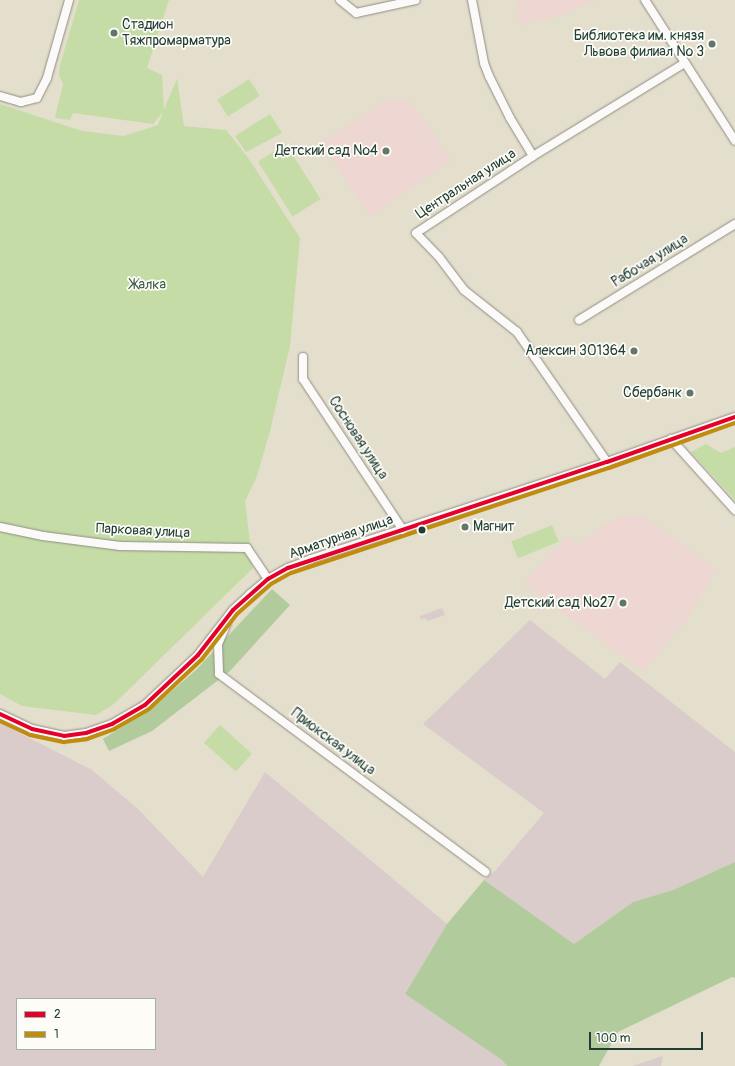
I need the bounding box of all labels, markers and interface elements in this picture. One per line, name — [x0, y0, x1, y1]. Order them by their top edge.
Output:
place label: Стадион Тяжпромарматура — [122, 17, 231, 50]
marker: Стадион Тяжпромарматура — [109, 28, 119, 38]
place label: Библиотека им. князя Львова филиал № 3 — [574, 28, 704, 60]
marker: Библиотека им. князя Львова филиал № 3 — [707, 39, 717, 49]
place label: Детский сад №4 — [275, 143, 378, 159]
street label: Центральная улица — [413, 145, 519, 223]
marker: Детский сад №4 — [381, 146, 391, 156]
street label: Рабочая улица — [609, 231, 691, 291]
park label: Жалка — [130, 277, 166, 293]
place label: Алексин 301364 — [525, 343, 626, 359]
marker: Алексин 301364 — [629, 346, 639, 356]
place label: Сбербанк — [623, 385, 682, 401]
marker: Сбербанк — [685, 388, 695, 398]
street label: Сосновая улица — [325, 393, 391, 483]
street label: Арматурная улица — [287, 511, 395, 563]
place label: Магнит — [473, 519, 515, 535]
street label: Парковая улица — [96, 520, 190, 542]
marker: Магнит — [460, 522, 470, 532]
unlabelled marker — [417, 525, 427, 535]
place label: Детский сад №27 — [505, 595, 615, 611]
marker: Детский сад №27 — [618, 598, 628, 608]
street label: Приокская улица — [287, 705, 379, 779]
legend — [16, 998, 156, 1050]
text: 2 — [54, 1007, 61, 1022]
scale bar — [591, 1024, 705, 1050]
text: 1 — [54, 1027, 59, 1042]
text: 100 m — [596, 1031, 630, 1046]

